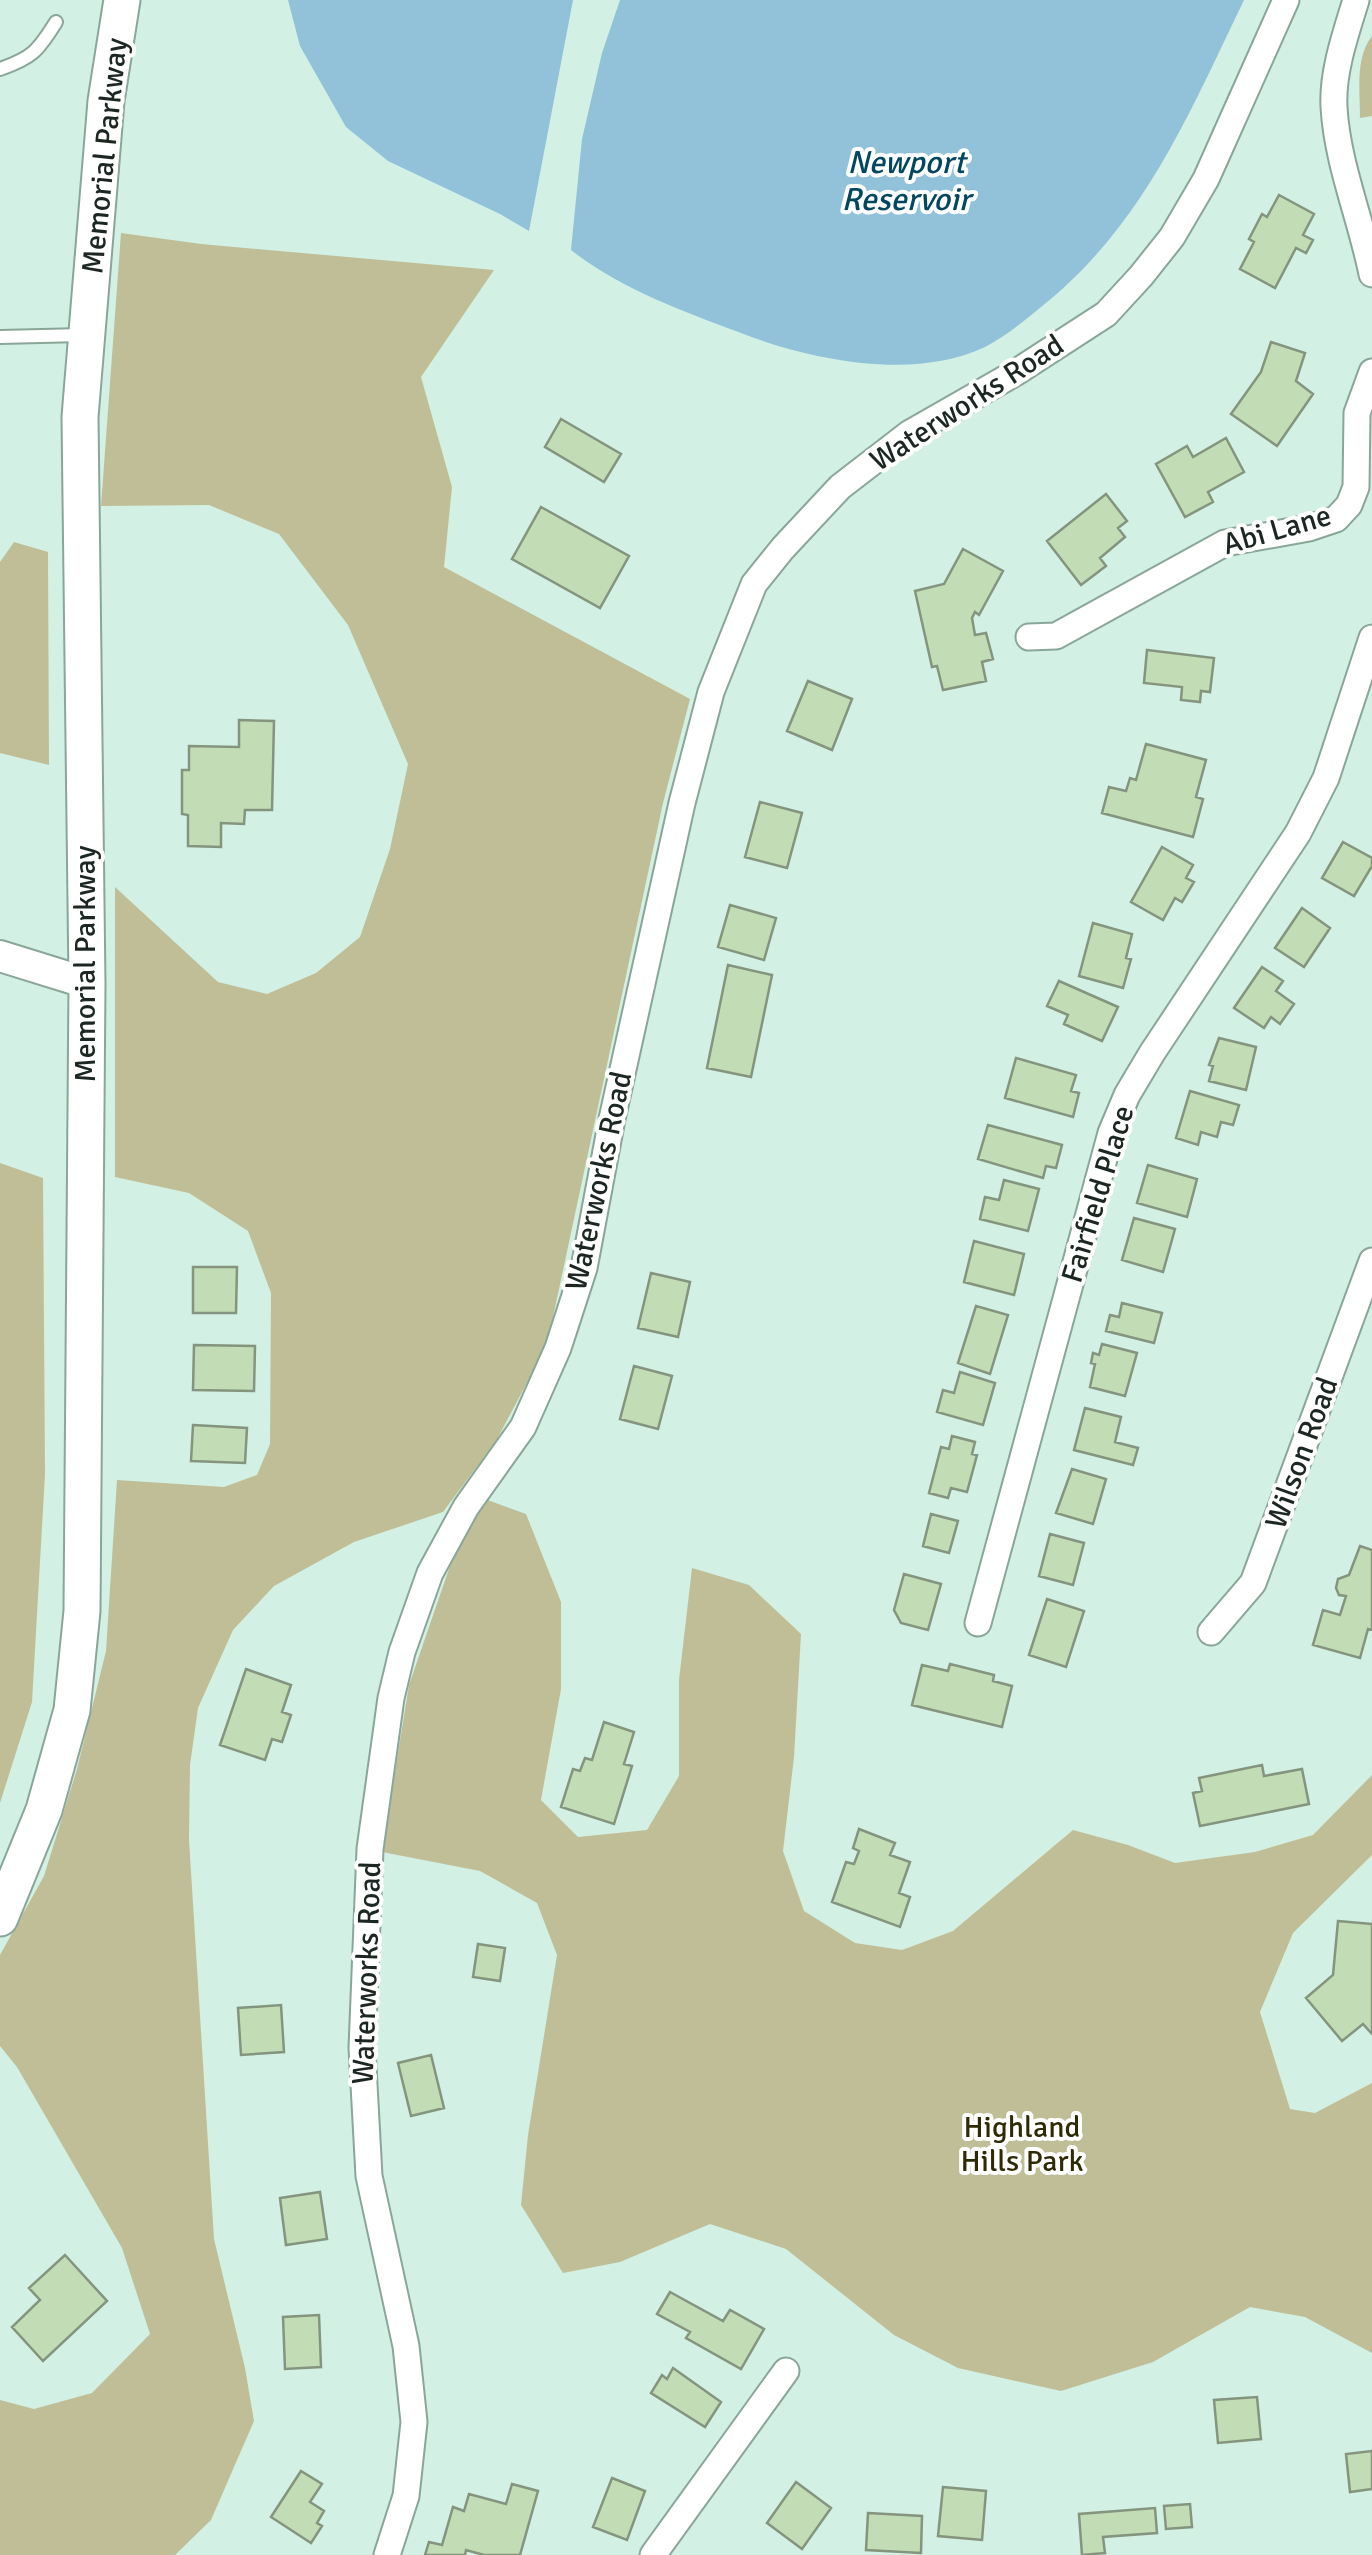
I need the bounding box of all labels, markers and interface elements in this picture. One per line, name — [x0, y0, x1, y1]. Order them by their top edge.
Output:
street label: Memorial Parkway — [74, 36, 136, 276]
water label: Newport Reservoir — [842, 143, 975, 219]
street label: Waterworks Road — [863, 327, 1071, 479]
street label: Abi Lane — [1219, 497, 1335, 563]
street label: Memorial Parkway — [67, 846, 104, 1082]
street label: Waterworks Road — [558, 1068, 640, 1294]
street label: Fairfield Place — [1053, 1101, 1143, 1287]
street label: Wilson Road — [1258, 1372, 1346, 1534]
street label: Waterworks Road — [345, 1861, 389, 2085]
park label: Highland Hills Park — [960, 2109, 1084, 2180]

